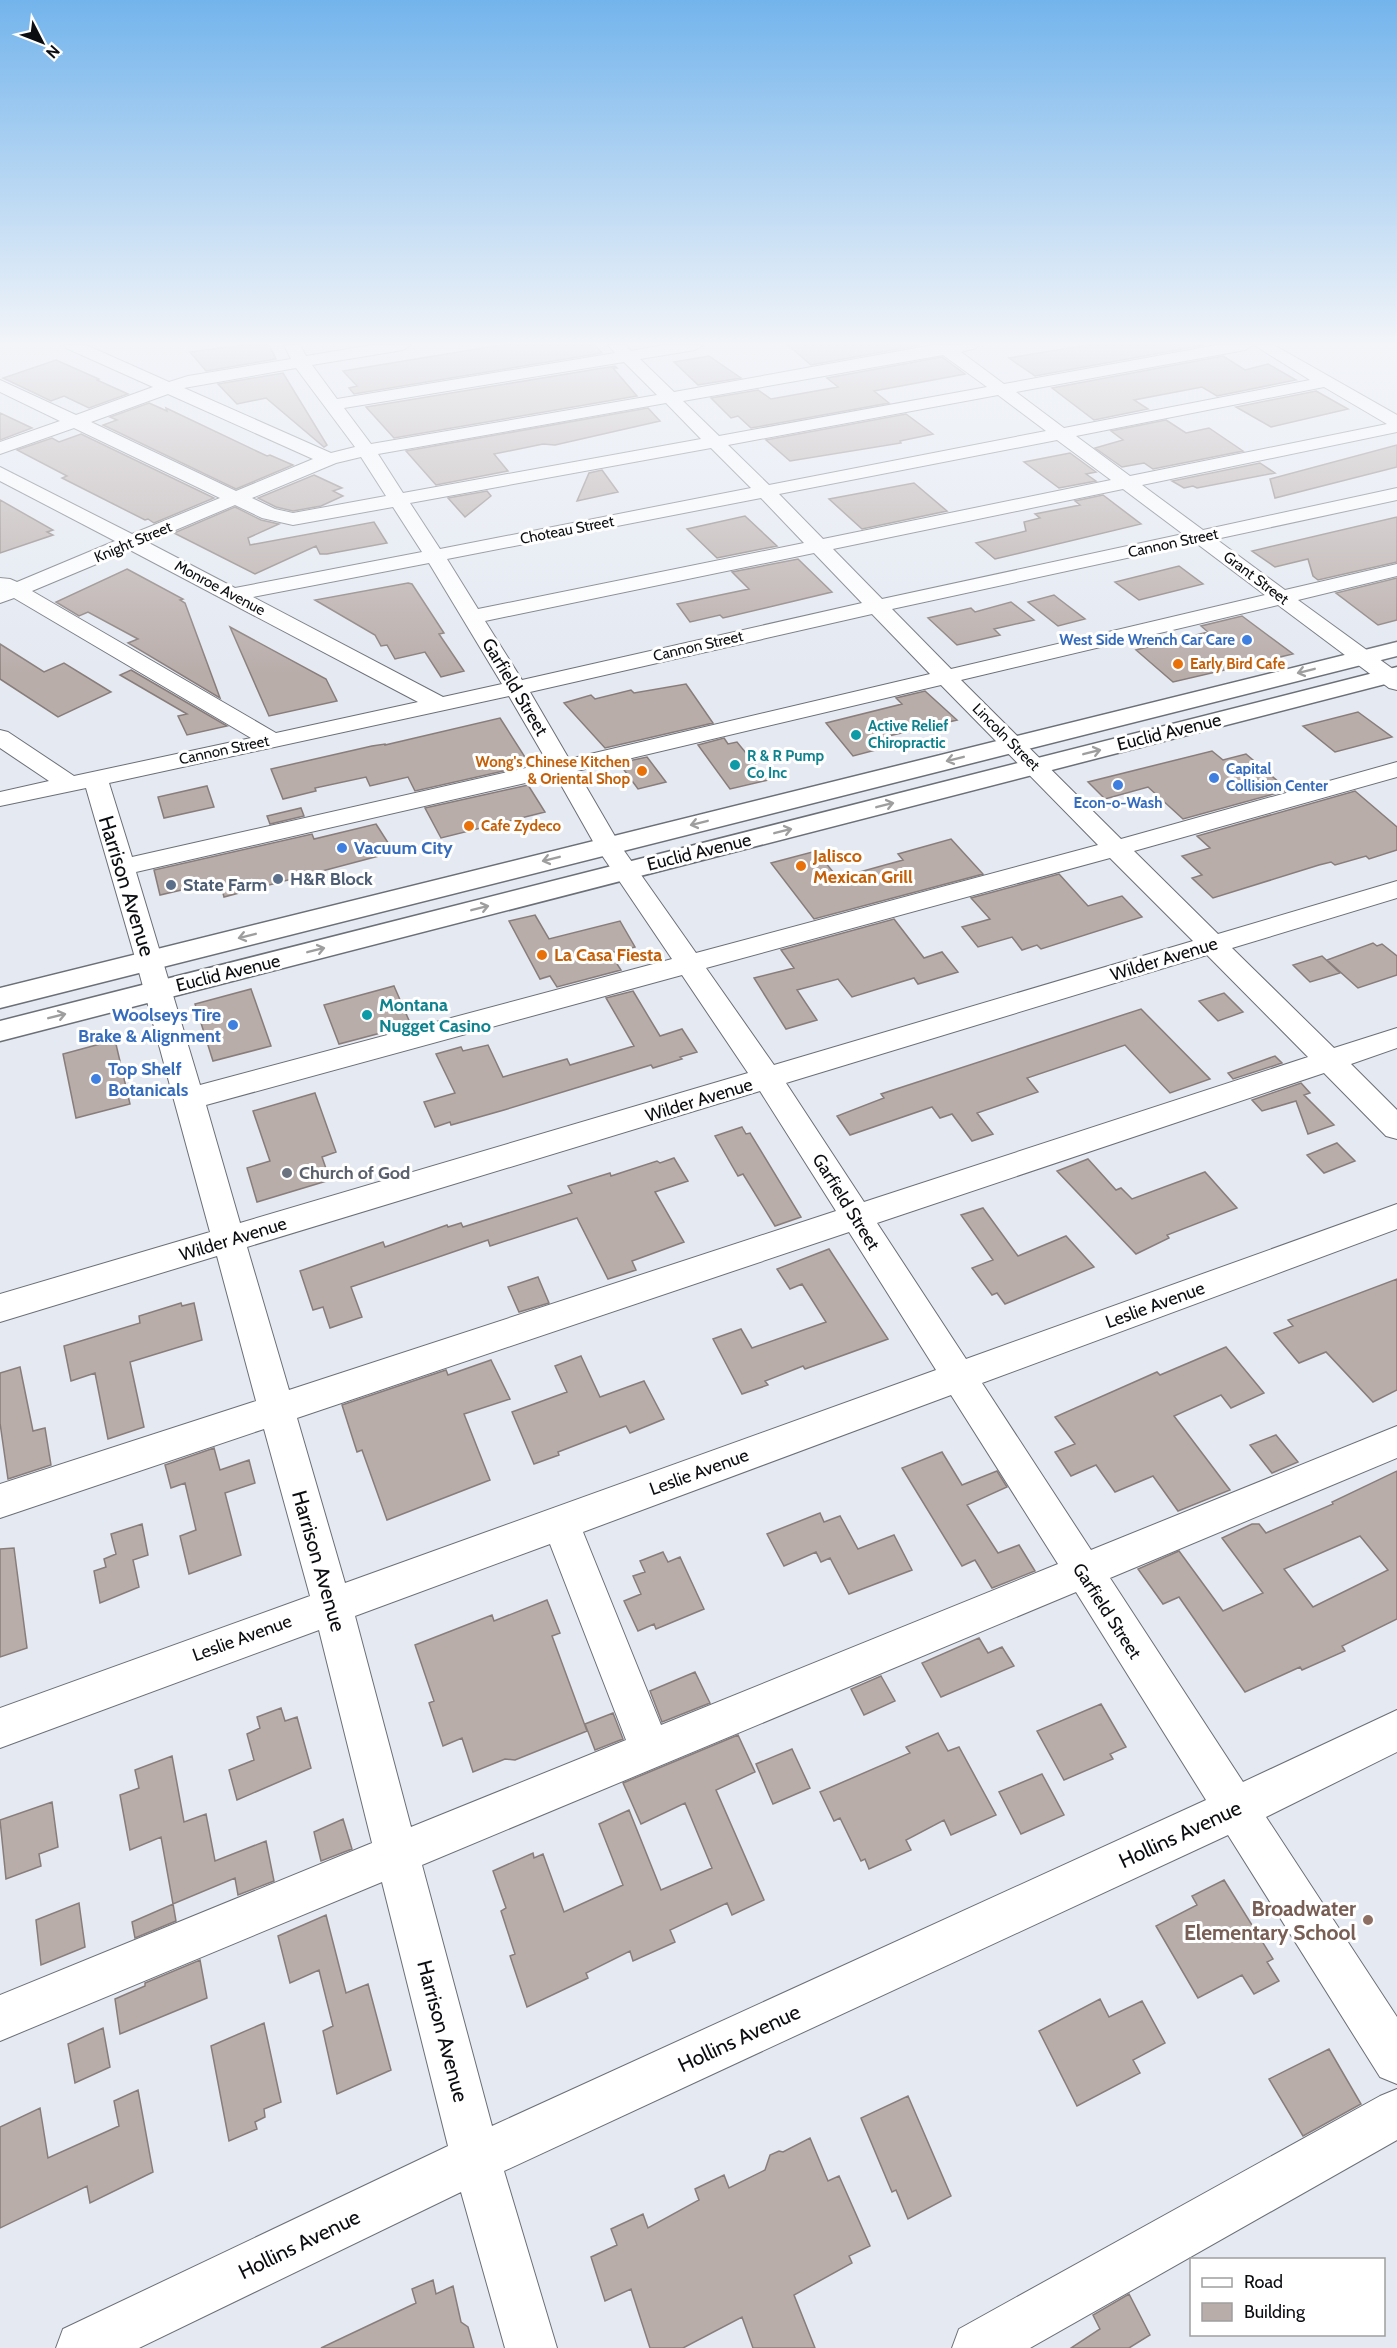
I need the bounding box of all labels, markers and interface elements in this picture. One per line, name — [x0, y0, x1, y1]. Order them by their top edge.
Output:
north arrow — [12, 12, 72, 72]
text: N — [42, 41, 64, 62]
street label: Choteau Street — [519, 512, 615, 548]
street label: Knight Street — [92, 518, 174, 566]
street label: Cannon Street — [1126, 525, 1220, 561]
street label: Grant Street — [1220, 548, 1292, 608]
street label: Monroe Avenue — [172, 557, 269, 620]
street label: Cannon Street — [651, 627, 745, 665]
place label: West Side Wrench Car Care — [1059, 631, 1235, 649]
marker: West Side Wrench Car Care — [1240, 633, 1254, 647]
street label: Garfield Street — [477, 634, 553, 740]
place label: Early Bird Cafe — [1190, 655, 1285, 673]
marker: Early Bird Cafe — [1171, 657, 1185, 671]
one-way arrow — [1297, 666, 1316, 678]
street label: Lincoln Street — [969, 700, 1043, 774]
street label: Euclid Avenue — [1115, 708, 1223, 756]
place label: Active Relief Chiropractic — [868, 717, 948, 752]
marker: Active Relief Chiropractic — [849, 728, 863, 742]
street label: Cannon Street — [177, 732, 271, 768]
one-way arrow — [1082, 745, 1101, 757]
place label: R & R Pump Co Inc — [747, 747, 824, 782]
place label: Wong's Chinese Kitchen & Oriental Shop — [475, 753, 630, 788]
one-way arrow — [946, 753, 965, 765]
marker: R & R Pump Co Inc — [728, 758, 742, 772]
place label: Capital Collision Center — [1226, 760, 1328, 795]
marker: Wong's Chinese Kitchen & Oriental Shop — [635, 764, 649, 778]
marker: Capital Collision Center — [1207, 771, 1221, 785]
marker: Econ-o-Wash — [1111, 778, 1125, 792]
place label: Econ-o-Wash — [1074, 794, 1162, 812]
one-way arrow — [875, 798, 894, 810]
street label: Harrison Avenue — [94, 813, 160, 960]
place label: Cafe Zydeco — [481, 817, 562, 835]
one-way arrow — [690, 817, 709, 829]
marker: Cafe Zydeco — [462, 819, 476, 833]
one-way arrow — [773, 824, 792, 836]
street label: Euclid Avenue — [645, 828, 753, 876]
place label: Vacuum City — [354, 837, 453, 859]
marker: Vacuum City — [335, 841, 349, 855]
place label: Jalisco Mexican Grill — [812, 845, 913, 888]
one-way arrow — [542, 854, 561, 866]
marker: Jalisco Mexican Grill — [794, 859, 808, 873]
place label: H&R Block — [290, 868, 373, 890]
marker: H&R Block — [271, 872, 285, 886]
place label: State Farm — [183, 874, 267, 896]
marker: State Farm — [164, 878, 178, 892]
one-way arrow — [470, 902, 489, 914]
one-way arrow — [238, 930, 257, 942]
street label: Wilder Avenue — [1108, 932, 1220, 986]
one-way arrow — [306, 944, 325, 956]
place label: La Casa Fiesta — [554, 944, 662, 966]
marker: La Casa Fiesta — [535, 948, 549, 962]
street label: Euclid Avenue — [174, 949, 282, 997]
place label: Montana Nugget Casino — [379, 994, 491, 1037]
place label: Woolseys Tire Brake & Alignment — [78, 1004, 221, 1047]
marker: Montana Nugget Casino — [360, 1008, 374, 1022]
one-way arrow — [47, 1010, 66, 1022]
marker: Woolseys Tire Brake & Alignment — [226, 1018, 240, 1032]
place label: Top Shelf Botanicals — [108, 1058, 189, 1101]
marker: Top Shelf Botanicals — [89, 1072, 103, 1086]
street label: Wilder Avenue — [643, 1073, 755, 1127]
street label: Garfield Street — [808, 1150, 884, 1254]
place label: Church of God — [299, 1162, 410, 1184]
marker: Church of God — [280, 1166, 294, 1180]
street label: Wilder Avenue — [177, 1212, 289, 1266]
street label: Leslie Avenue — [1102, 1277, 1208, 1333]
street label: Leslie Avenue — [646, 1444, 752, 1500]
street label: Harrison Avenue — [287, 1488, 351, 1635]
street label: Garfield Street — [1068, 1559, 1146, 1663]
street label: Leslie Avenue — [189, 1610, 295, 1666]
street label: Hollins Avenue — [1115, 1795, 1245, 1873]
place label: Broadwater Elementary School — [1184, 1896, 1356, 1945]
marker: Broadwater Elementary School — [1361, 1913, 1375, 1927]
street label: Harrison Avenue — [412, 1957, 474, 2105]
street label: Hollins Avenue — [674, 1999, 804, 2077]
street label: Hollins Avenue — [234, 2204, 364, 2284]
legend — [1190, 2258, 1385, 2336]
text: Road — [1244, 2271, 1283, 2293]
text: Building — [1244, 2301, 1306, 2323]

